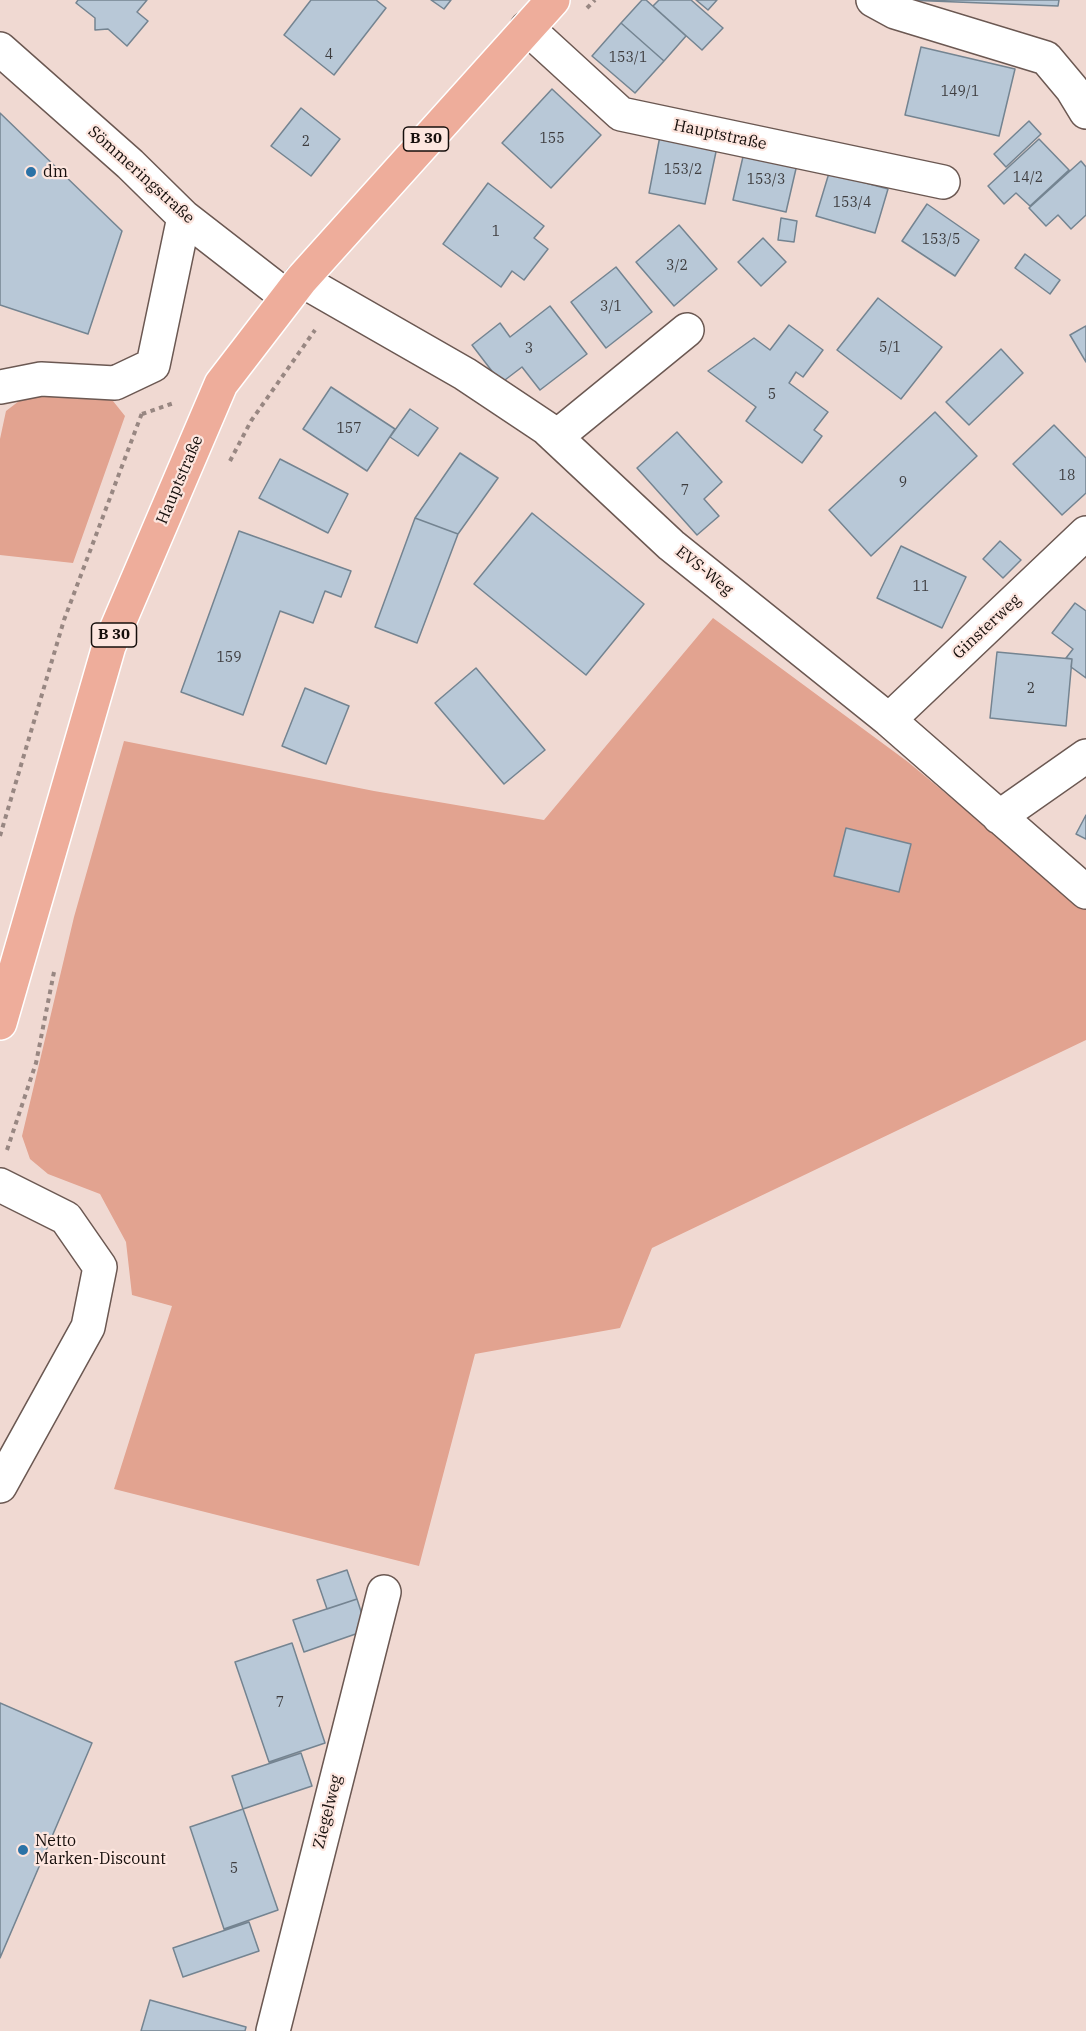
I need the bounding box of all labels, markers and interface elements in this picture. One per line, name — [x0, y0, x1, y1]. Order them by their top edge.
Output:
house number: 4 — [325, 47, 333, 63]
house number: 153/1 — [609, 50, 647, 66]
house number: 149/1 — [941, 84, 979, 100]
street label: Hauptstraße — [672, 116, 768, 154]
street label: Sömmeringstraße — [84, 122, 198, 228]
road number: B 30 — [404, 127, 448, 151]
house number: 155 — [539, 131, 565, 147]
house number: 2 — [302, 134, 310, 150]
place label: dm — [43, 162, 68, 182]
house number: 153/2 — [664, 162, 702, 178]
marker: dm — [24, 165, 38, 179]
house number: 14/2 — [1013, 170, 1043, 186]
house number: 153/3 — [747, 172, 785, 188]
house number: 153/4 — [833, 195, 871, 211]
house number: 1 — [492, 224, 500, 240]
house number: 153/5 — [922, 232, 960, 248]
house number: 3/2 — [666, 258, 688, 274]
house number: 3/1 — [600, 299, 622, 315]
house number: 5/1 — [879, 340, 901, 356]
house number: 3 — [525, 341, 533, 357]
house number: 5 — [768, 387, 776, 403]
house number: 157 — [336, 421, 362, 437]
street label: Hauptstraße — [153, 433, 207, 527]
house number: 18 — [1059, 468, 1075, 484]
house number: 9 — [899, 475, 907, 491]
house number: 7 — [681, 483, 689, 499]
street label: EVS-Weg — [672, 542, 736, 600]
house number: 11 — [913, 579, 929, 595]
street label: Ginsterweg — [949, 591, 1025, 663]
road number: B 30 — [92, 623, 136, 647]
house number: 159 — [216, 650, 242, 666]
house number: 2 — [1027, 681, 1035, 697]
house number: 7 — [276, 1695, 284, 1711]
street label: Ziegelweg — [310, 1773, 346, 1851]
place label: Netto Marken-Discount — [35, 1831, 166, 1869]
marker: Netto Marken-Discount — [16, 1843, 30, 1857]
house number: 5 — [230, 1861, 238, 1877]

